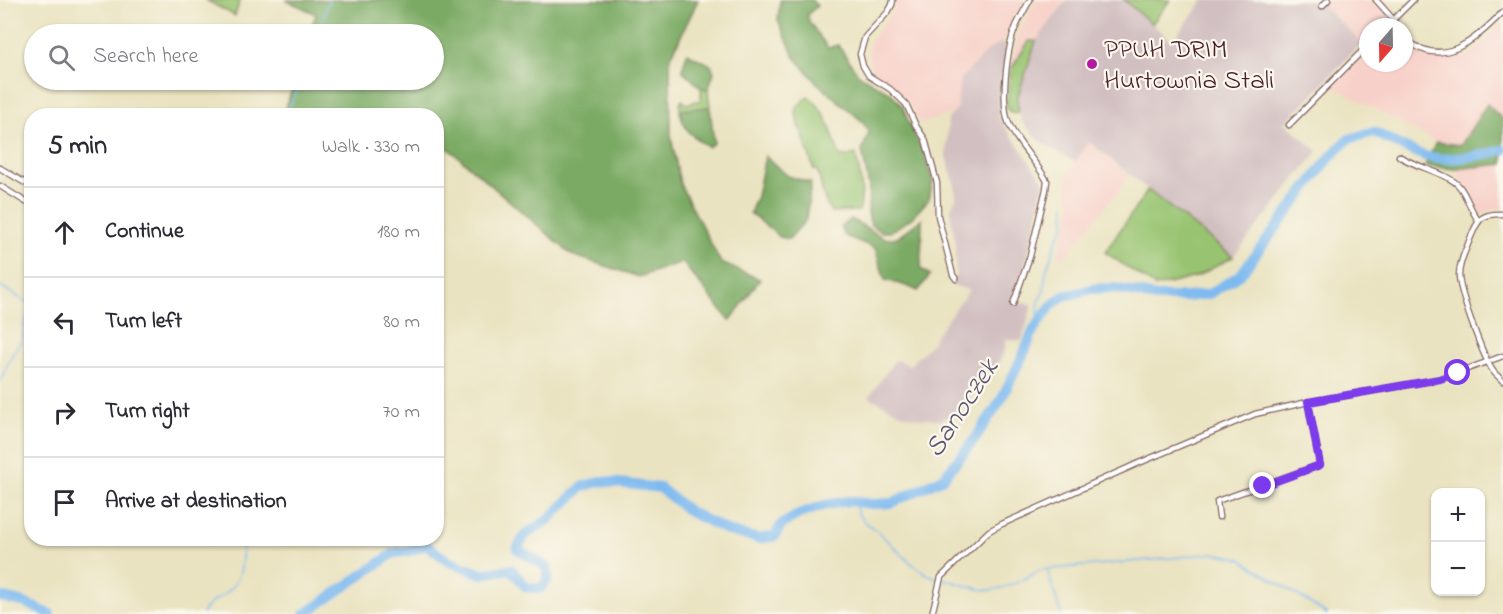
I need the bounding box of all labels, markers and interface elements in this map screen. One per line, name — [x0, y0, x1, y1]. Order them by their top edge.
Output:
north arrow — [1359, 18, 1413, 72]
search box — [24, 24, 444, 90]
place label: PPUH DRIM Hurtownia Stali — [1104, 31, 1274, 101]
icon: search — [45, 41, 78, 74]
text: Search here — [93, 41, 198, 73]
marker: PPUH DRIM Hurtownia Stali — [1085, 57, 1099, 71]
text: 5 min — [48, 128, 107, 166]
text: Walk · 330 m — [322, 133, 420, 162]
icon: ahead — [48, 216, 81, 249]
text: Continue — [105, 216, 184, 248]
text: 180 m — [377, 218, 420, 247]
icon: left — [48, 306, 81, 339]
text: Turn left — [105, 306, 182, 338]
text: 80 m — [383, 308, 420, 337]
water label: Sanoczek — [916, 350, 1011, 466]
route start — [1444, 359, 1470, 385]
icon: right — [48, 396, 81, 429]
text: Turn right — [105, 396, 190, 428]
text: 70 m — [383, 398, 420, 427]
route end — [1249, 472, 1275, 498]
icon: arrive — [48, 486, 81, 519]
text: Arrive at destination — [105, 486, 287, 518]
map controls — [1431, 488, 1485, 596]
button: + — [1431, 488, 1485, 542]
button: − — [1431, 542, 1485, 596]

